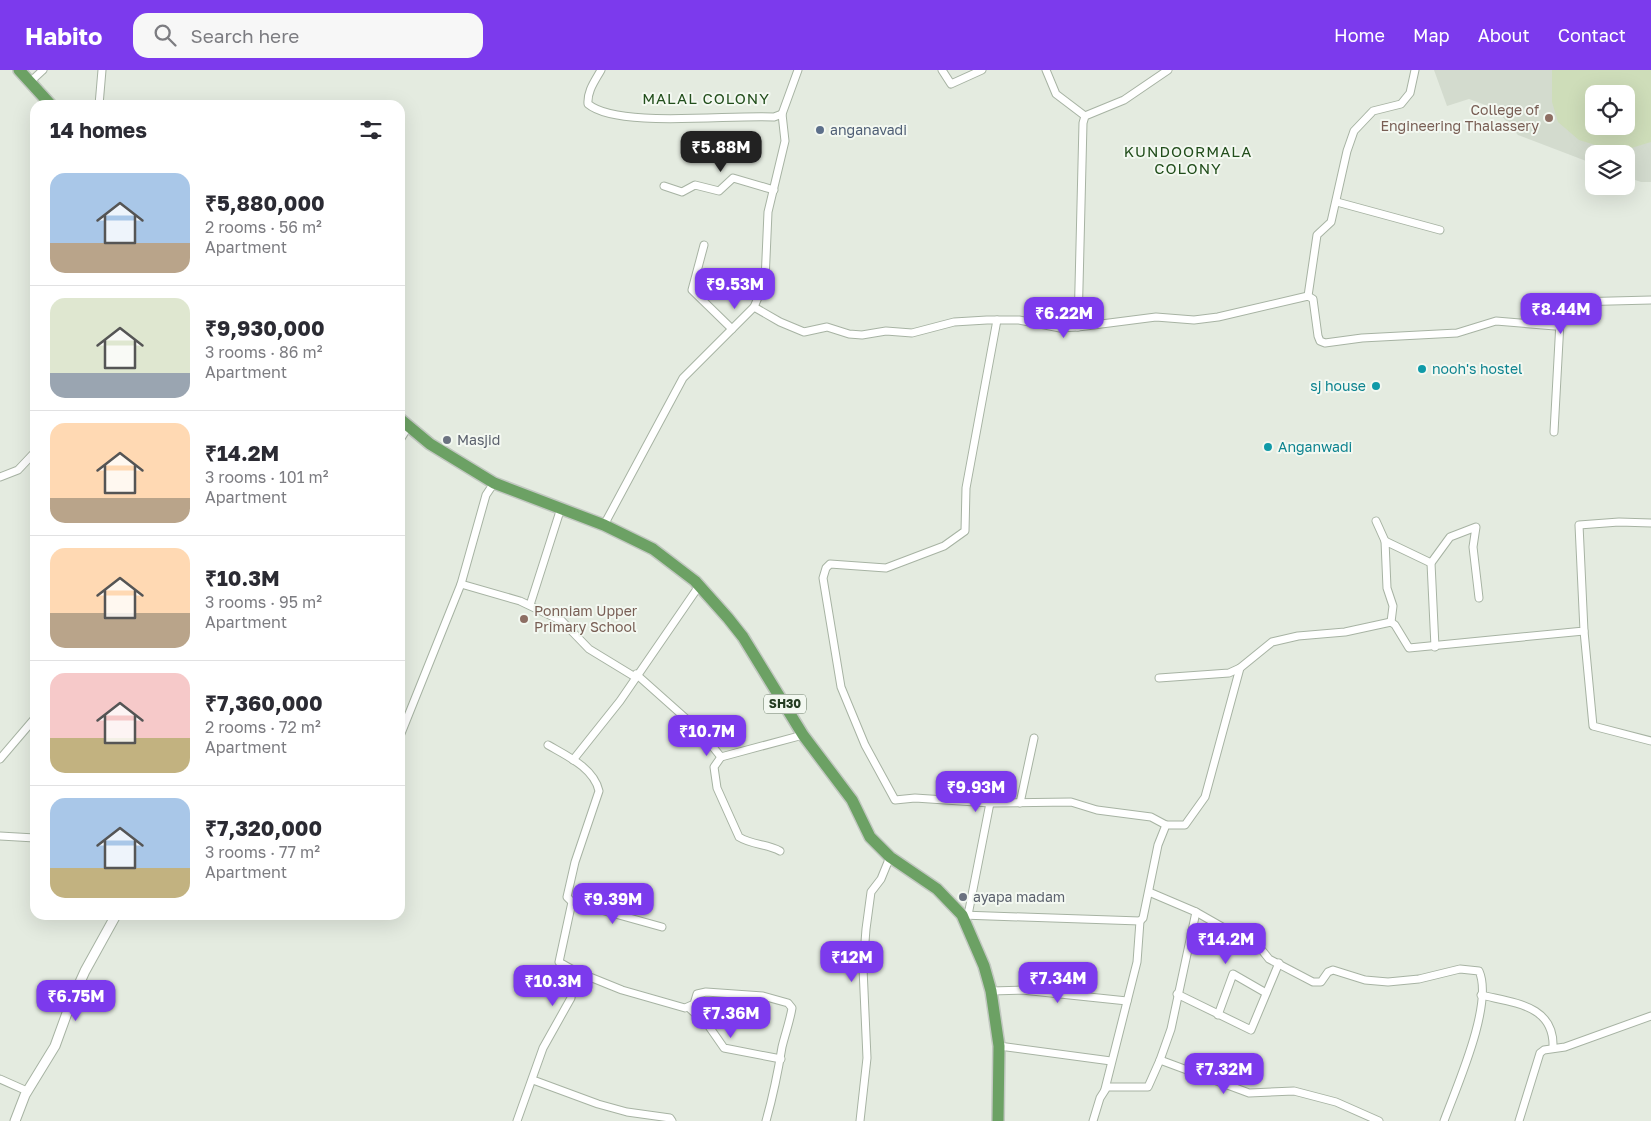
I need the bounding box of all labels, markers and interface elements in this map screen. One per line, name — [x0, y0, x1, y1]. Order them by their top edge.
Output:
search box — [133, 13, 483, 58]
text: Habito — [25, 21, 103, 50]
icon: search — [151, 21, 179, 49]
text: Search here — [191, 24, 299, 47]
text: Home — [1334, 24, 1385, 46]
text: Map — [1413, 24, 1450, 46]
text: About — [1478, 24, 1530, 46]
text: Contact — [1558, 24, 1626, 46]
map controls — [1585, 85, 1635, 195]
button: locate — [1585, 85, 1635, 135]
district label: MALAL COLONY — [642, 89, 770, 107]
place label: College of Engineering Thalassery — [1380, 101, 1539, 134]
marker: College of Engineering Thalassery — [1543, 112, 1555, 124]
icon: filters — [357, 116, 385, 144]
text: 14 homes — [50, 117, 147, 143]
place label: anganavadi — [830, 121, 907, 138]
marker: anganavadi — [814, 124, 826, 136]
pin: ₹5.88M — [680, 131, 762, 173]
text: ₹5.88M — [692, 137, 750, 157]
district label: KUNDOORMALA COLONY — [1124, 142, 1252, 177]
button: layers — [1585, 145, 1635, 195]
text: ₹5,880,000 — [205, 190, 325, 216]
icon: home — [90, 193, 150, 253]
text: 2 rooms · 56 m² — [205, 217, 322, 237]
text: Apartment — [205, 237, 287, 257]
pin: ₹9.53M — [694, 268, 776, 310]
text: ₹9.53M — [706, 274, 764, 294]
pin: ₹8.44M — [1520, 292, 1602, 335]
pin: ₹6.22M — [1023, 296, 1105, 339]
text: ₹8.44M — [1532, 299, 1590, 319]
text: ₹6.22M — [1035, 303, 1093, 323]
text: ₹9,930,000 — [205, 315, 325, 341]
icon: home — [90, 318, 150, 378]
text: 3 rooms · 86 m² — [205, 342, 322, 362]
place label: nooh's hostel — [1432, 360, 1523, 377]
text: Apartment — [205, 362, 287, 382]
marker: nooh's hostel — [1416, 363, 1428, 375]
place label: sj house — [1310, 377, 1366, 394]
marker: sj house — [1370, 380, 1382, 392]
place label: Masjid — [457, 431, 500, 448]
marker: Masjid — [441, 434, 453, 446]
place label: Anganwadi — [1278, 438, 1352, 455]
text: ₹14.2M — [205, 440, 279, 466]
marker: Anganwadi — [1262, 441, 1274, 453]
icon: home — [90, 443, 150, 503]
text: 3 rooms · 101 m² — [205, 467, 328, 487]
text: Apartment — [205, 487, 287, 507]
text: ₹10.3M — [205, 565, 280, 591]
icon: home — [90, 568, 150, 628]
text: 3 rooms · 95 m² — [205, 592, 322, 612]
place label: Ponniam Upper Primary School — [534, 602, 638, 635]
text: Apartment — [205, 612, 287, 632]
marker: Ponniam Upper Primary School — [518, 613, 530, 625]
text: ₹7,360,000 — [205, 690, 323, 716]
icon: home — [90, 693, 150, 753]
road number: SH30 — [764, 694, 806, 714]
pin: ₹10.7M — [666, 714, 748, 757]
text: 2 rooms · 72 m² — [205, 717, 321, 737]
text: ₹10.7M — [679, 721, 735, 741]
text: Apartment — [205, 737, 287, 757]
pin: ₹9.93M — [935, 770, 1017, 813]
text: ₹9.93M — [947, 777, 1005, 797]
text: ₹7,320,000 — [205, 815, 322, 841]
icon: home — [90, 818, 150, 878]
text: 3 rooms · 77 m² — [205, 842, 320, 862]
text: Apartment — [205, 862, 287, 882]
pin: ₹9.39M — [572, 882, 654, 925]
place label: ayapa madam — [973, 888, 1065, 905]
text: ₹9.39M — [584, 889, 642, 909]
marker: ayapa madam — [957, 891, 969, 903]
pin: ₹14.2M — [1185, 922, 1267, 965]
text: ₹14.2M — [1198, 929, 1254, 949]
pin: ₹12M — [822, 940, 882, 983]
text: ₹12M — [831, 947, 873, 967]
pin: ₹7.34M — [1017, 962, 1099, 1004]
pin: ₹10.3M — [512, 964, 594, 1007]
text: ₹7.34M — [1030, 968, 1087, 988]
text: ₹10.3M — [525, 971, 581, 991]
pin: ₹6.75M — [35, 980, 117, 1022]
text: ₹6.75M — [47, 986, 105, 1006]
pin: ₹7.36M — [690, 996, 772, 1039]
text: ₹7.36M — [702, 1003, 760, 1023]
pin: ₹7.32M — [1183, 1052, 1265, 1095]
text: ₹7.32M — [1196, 1059, 1252, 1079]

